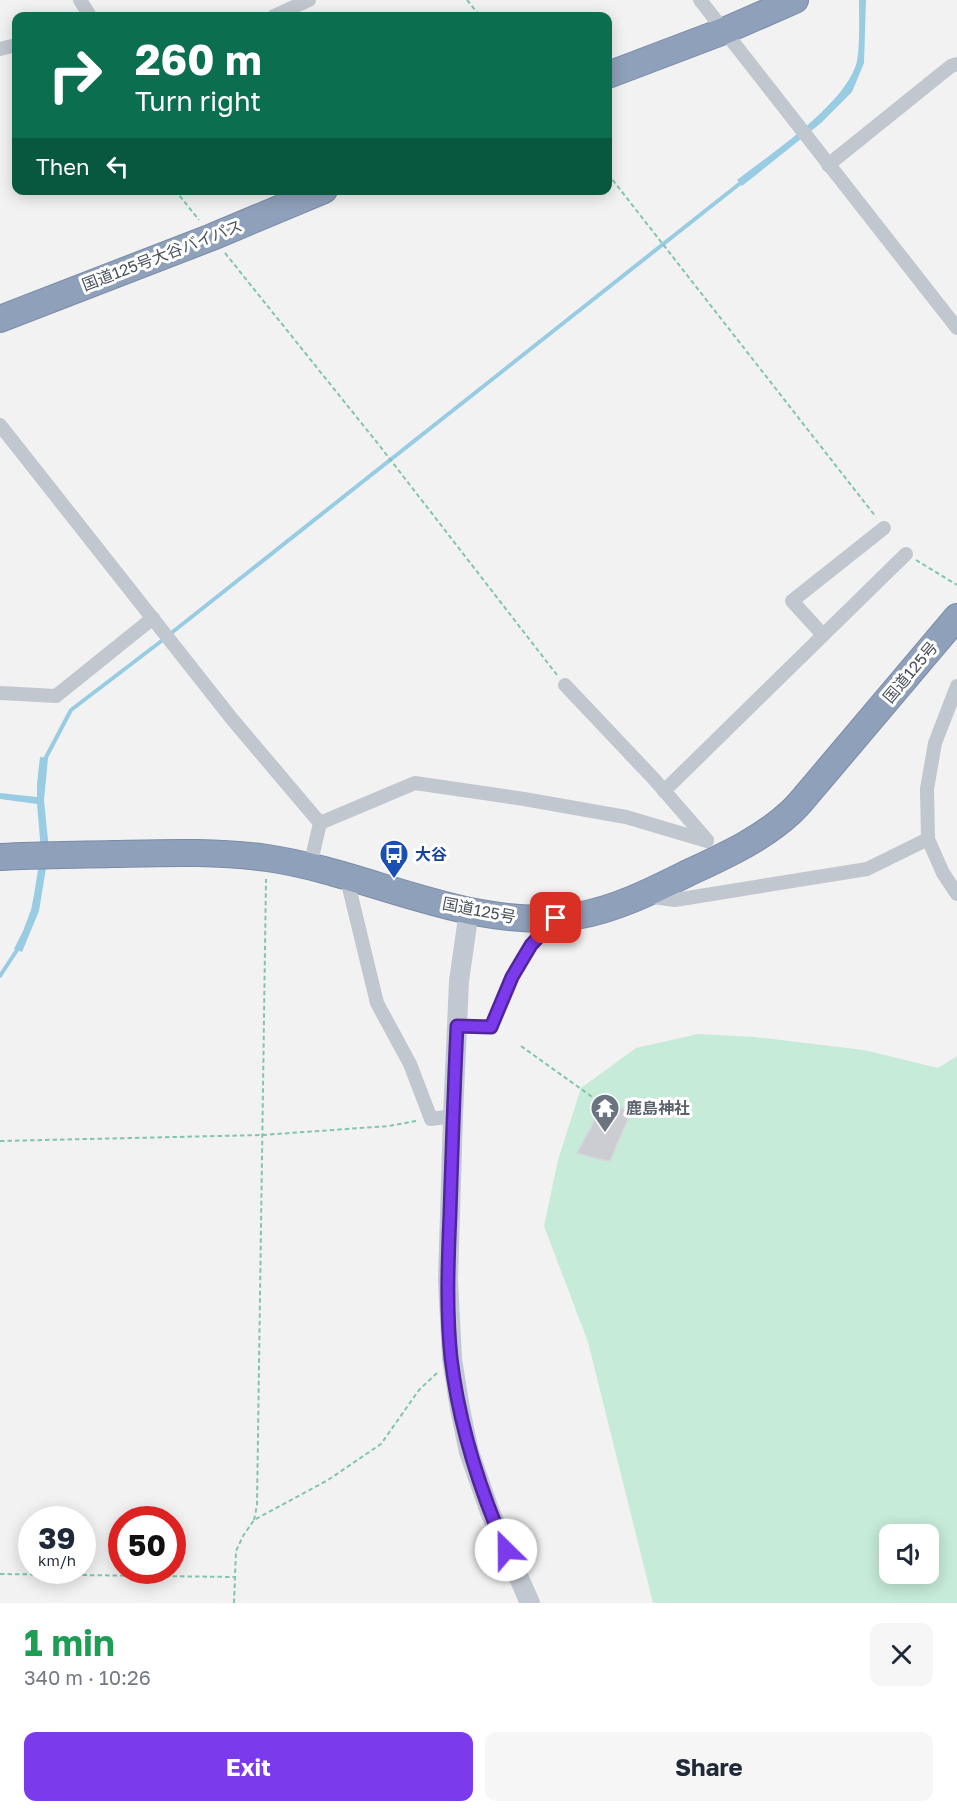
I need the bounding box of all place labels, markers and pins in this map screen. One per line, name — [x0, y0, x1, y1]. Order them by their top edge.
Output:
bus stop icon: 大谷 — [378, 838, 410, 880]
place label: 大谷 — [415, 844, 447, 864]
pin — [530, 892, 581, 943]
temple icon: 鹿島神社 — [589, 1092, 621, 1134]
place label: 鹿島神社 — [626, 1098, 690, 1118]

